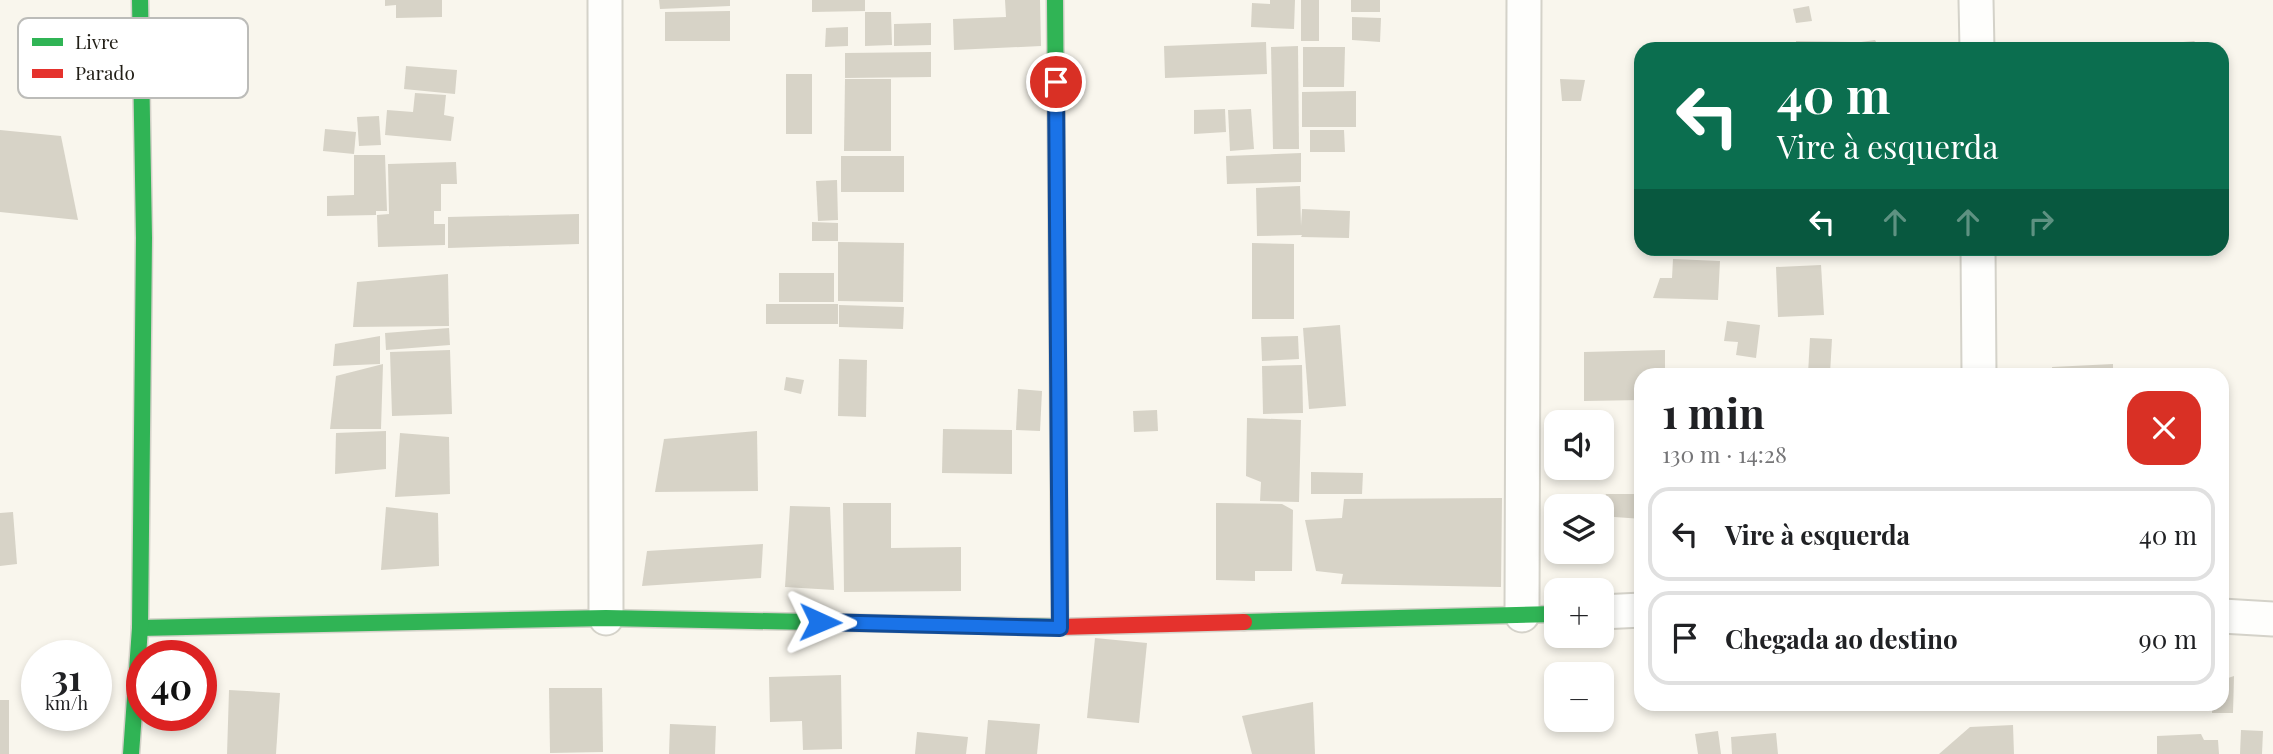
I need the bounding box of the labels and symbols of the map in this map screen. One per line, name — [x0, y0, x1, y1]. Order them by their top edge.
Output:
legend — [18, 18, 248, 98]
text: Livre — [75, 28, 119, 54]
pin — [1026, 52, 1086, 112]
text: Parado — [75, 59, 135, 85]
position arrow — [783, 585, 857, 659]
speed limit sign: 40 — [126, 640, 217, 731]

